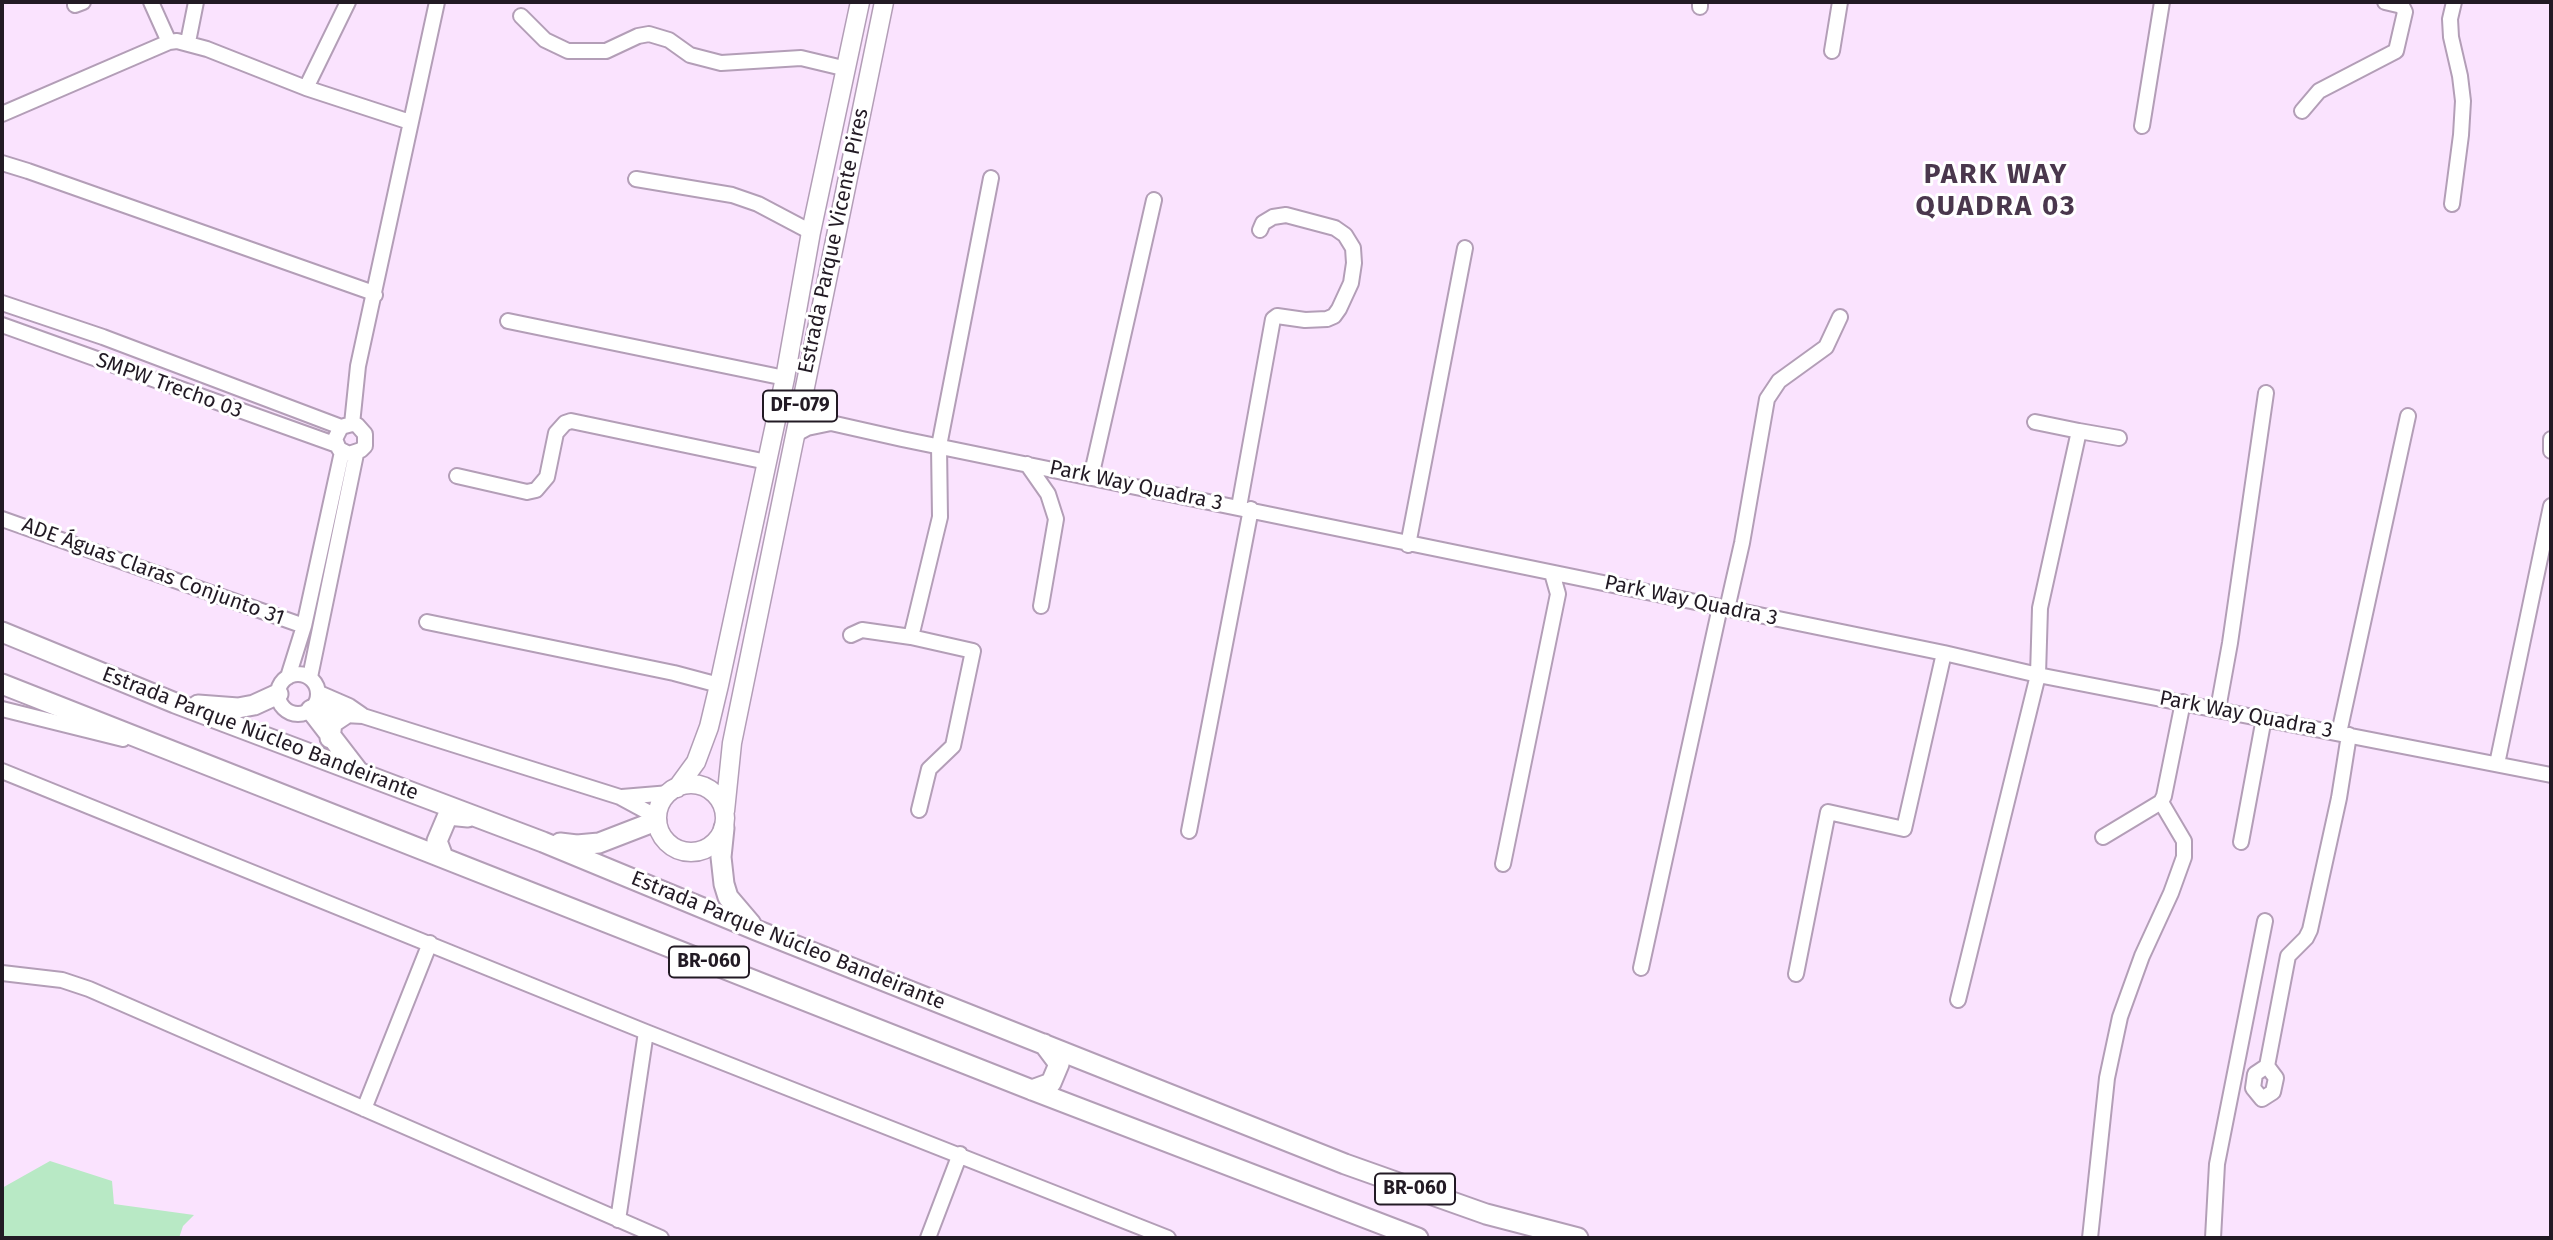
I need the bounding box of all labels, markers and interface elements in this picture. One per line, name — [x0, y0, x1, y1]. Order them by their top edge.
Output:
street label: Estrada Parque Vicente Pires — [794, 106, 874, 376]
district label: PARK WAY QUADRA 03 — [1917, 158, 2075, 224]
street label: SMPW Trecho 03 — [92, 348, 246, 424]
road number: DF-079 — [763, 390, 837, 422]
street label: Park Way Quadra 3 — [1047, 455, 1225, 517]
street label: ADE Águas Claras Conjunto 31 — [18, 513, 288, 631]
street label: Park Way Quadra 3 — [1602, 570, 1780, 632]
street label: Estrada Parque Núcleo Bandeirante — [98, 662, 422, 806]
street label: Park Way Quadra 3 — [2157, 686, 2335, 744]
street label: Estrada Parque Núcleo Bandeirante — [627, 866, 949, 1016]
road number: BR-060 — [669, 946, 749, 978]
road number: BR-060 — [1375, 1174, 1455, 1204]

